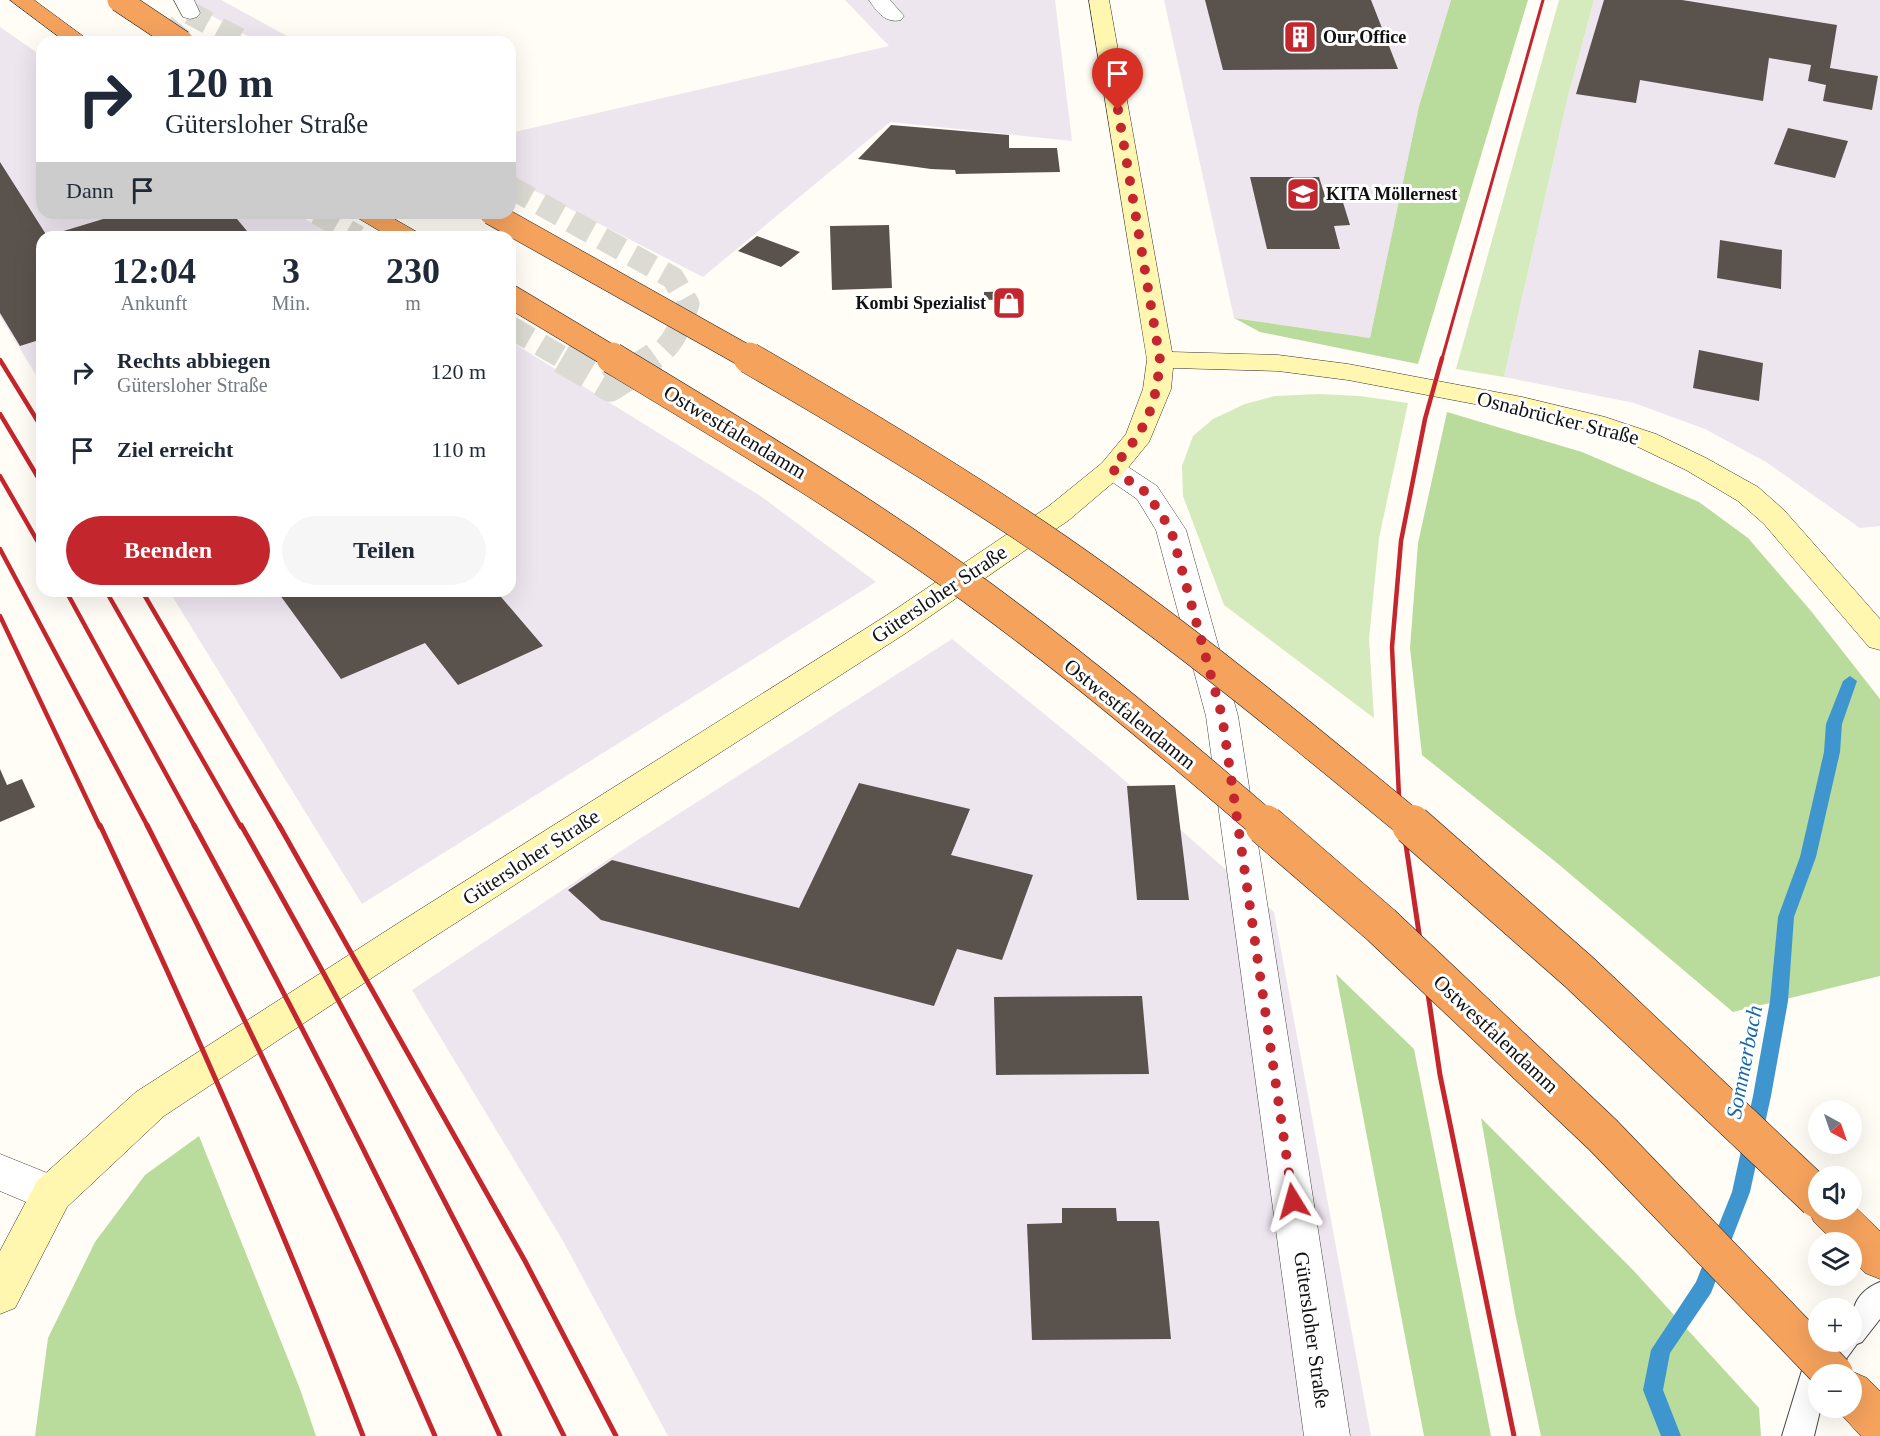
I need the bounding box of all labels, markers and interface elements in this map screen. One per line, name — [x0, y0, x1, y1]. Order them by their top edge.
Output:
building icon: Our Office — [1282, 19, 1318, 55]
place label: Our Office — [1323, 27, 1406, 47]
pin — [1092, 48, 1143, 110]
icon: arrive — [1101, 57, 1134, 90]
icon: right — [66, 60, 144, 138]
text: 120 m — [165, 60, 274, 106]
text: Gütersloher Straße — [165, 109, 368, 139]
icon: arrive — [126, 174, 159, 207]
school or university icon: KITA Möllernest — [1285, 176, 1321, 212]
text: Dann — [66, 178, 114, 203]
place label: KITA Möllernest — [1326, 184, 1457, 204]
text: 12:04 — [112, 251, 196, 291]
text: 3 — [282, 251, 300, 291]
text: 230 — [386, 251, 440, 291]
shop icon: Kombi Spezialist — [991, 285, 1027, 321]
text: Ankunft — [121, 292, 187, 314]
text: Min. — [272, 292, 310, 314]
text: m — [405, 292, 421, 314]
place label: Kombi Spezialist — [855, 293, 986, 313]
text: Rechts abbiegen — [117, 348, 270, 373]
icon: right — [66, 356, 99, 389]
text: 120 m — [430, 359, 486, 384]
text: Gütersloher Straße — [117, 374, 268, 396]
street label: Ostwestfalendamm — [659, 380, 811, 484]
street label: Osnabrücker Straße — [1474, 386, 1642, 450]
icon: arrive — [66, 434, 99, 467]
text: Ziel erreicht — [117, 437, 233, 462]
text: 110 m — [431, 437, 486, 462]
button: Beenden — [66, 516, 270, 585]
button: Teilen — [282, 516, 486, 585]
street label: Gütersloher Straße — [867, 540, 1011, 648]
street label: Ostwestfalendamm — [1059, 654, 1201, 774]
street label: Gütersloher Straße — [458, 804, 604, 910]
street label: Ostwestfalendamm — [1429, 970, 1563, 1098]
water label: Sommerbach — [1721, 1003, 1767, 1121]
north arrow — [1808, 1100, 1862, 1154]
map controls — [1808, 1100, 1862, 1418]
button: sound — [1808, 1166, 1862, 1220]
position arrow — [1261, 1169, 1325, 1233]
button: layers — [1808, 1232, 1862, 1286]
street label: Gütersloher Straße — [1289, 1250, 1335, 1410]
button: + — [1808, 1298, 1862, 1352]
button: − — [1808, 1364, 1862, 1418]

